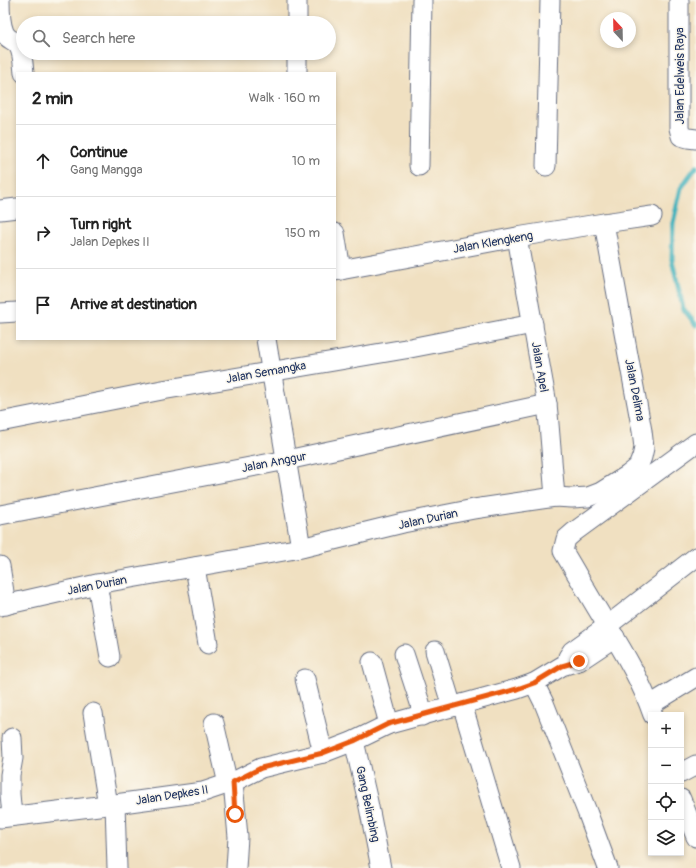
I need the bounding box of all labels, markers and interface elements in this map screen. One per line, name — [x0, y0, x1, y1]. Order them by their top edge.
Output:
north arrow — [600, 12, 636, 48]
search box — [16, 16, 336, 60]
icon: search — [30, 27, 52, 49]
street label: Jalan Edelweis Raya — [673, 27, 688, 125]
text: Search here — [62, 29, 135, 48]
text: 2 min — [32, 88, 73, 109]
text: Walk · 160 m — [249, 90, 320, 106]
text: Continue — [70, 143, 128, 162]
icon: ahead — [32, 150, 54, 172]
text: 10 m — [292, 153, 320, 169]
text: Gang Mangga — [70, 162, 143, 178]
text: Turn right — [70, 215, 131, 234]
icon: right — [32, 222, 54, 244]
text: 150 m — [285, 225, 320, 241]
street label: Jalan Klengkeng — [452, 228, 534, 257]
text: Jalan Depkes II — [70, 234, 150, 250]
icon: arrive — [32, 294, 54, 316]
text: Arrive at destination — [70, 295, 197, 314]
street label: Jalan Apel — [528, 341, 551, 394]
street label: Jalan Semangka — [225, 358, 308, 387]
street label: Jalan Delima — [621, 358, 648, 423]
street label: Jalan Anggur — [240, 449, 309, 476]
street label: Jalan Durian — [397, 506, 459, 533]
street label: Jalan Durian — [66, 572, 128, 599]
route end — [570, 652, 588, 670]
map controls — [648, 712, 684, 856]
button: + — [648, 712, 684, 748]
button: − — [648, 748, 684, 784]
street label: Gang Belimbing — [352, 765, 383, 844]
street label: Jalan Depkes II — [135, 782, 210, 809]
button: locate — [648, 784, 684, 820]
route start — [226, 805, 244, 823]
button: layers — [648, 820, 684, 856]

